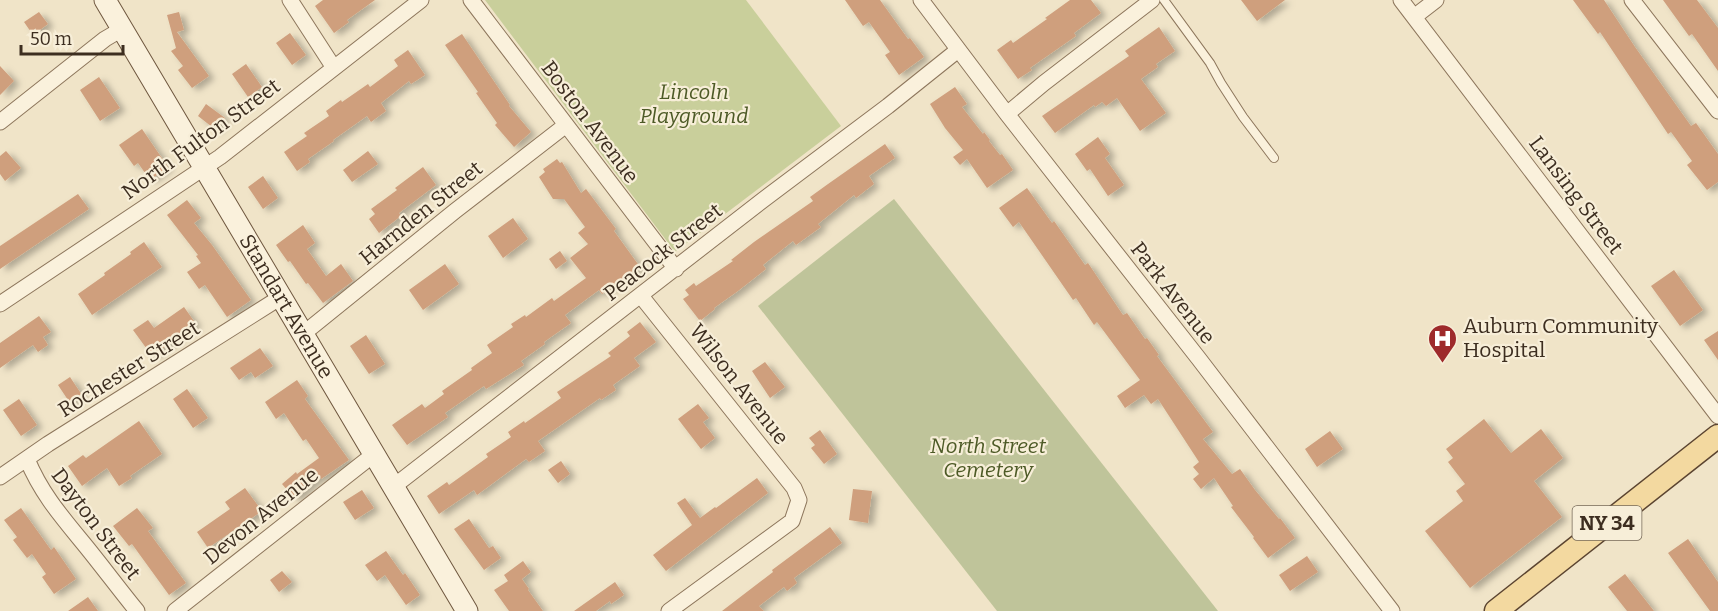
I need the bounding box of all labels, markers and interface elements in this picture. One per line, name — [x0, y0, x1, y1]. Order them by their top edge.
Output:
scale bar — [21, 18, 123, 56]
text: 50 m — [30, 28, 72, 50]
street label: Boston Avenue — [536, 56, 644, 188]
street label: North Fulton Street — [117, 73, 285, 205]
park label: Lincoln Playground — [639, 79, 749, 129]
street label: Lansing Street — [1523, 131, 1629, 259]
street label: Harnden Street — [354, 155, 488, 271]
street label: Peacock Street — [598, 197, 728, 306]
street label: Standart Avenue — [234, 229, 339, 383]
street label: Park Avenue — [1125, 237, 1221, 349]
place label: Auburn Community Hospital — [1463, 313, 1659, 363]
street label: Rochester Street — [53, 315, 205, 423]
street label: Wilson Avenue — [684, 318, 794, 450]
hospital icon: Auburn Community Hospital — [1426, 322, 1458, 364]
park label: North Street Cemetery — [930, 433, 1046, 483]
street label: Devon Avenue — [198, 462, 324, 570]
street label: Dayton Street — [46, 463, 147, 585]
road number: NY 34 — [1572, 506, 1642, 540]

